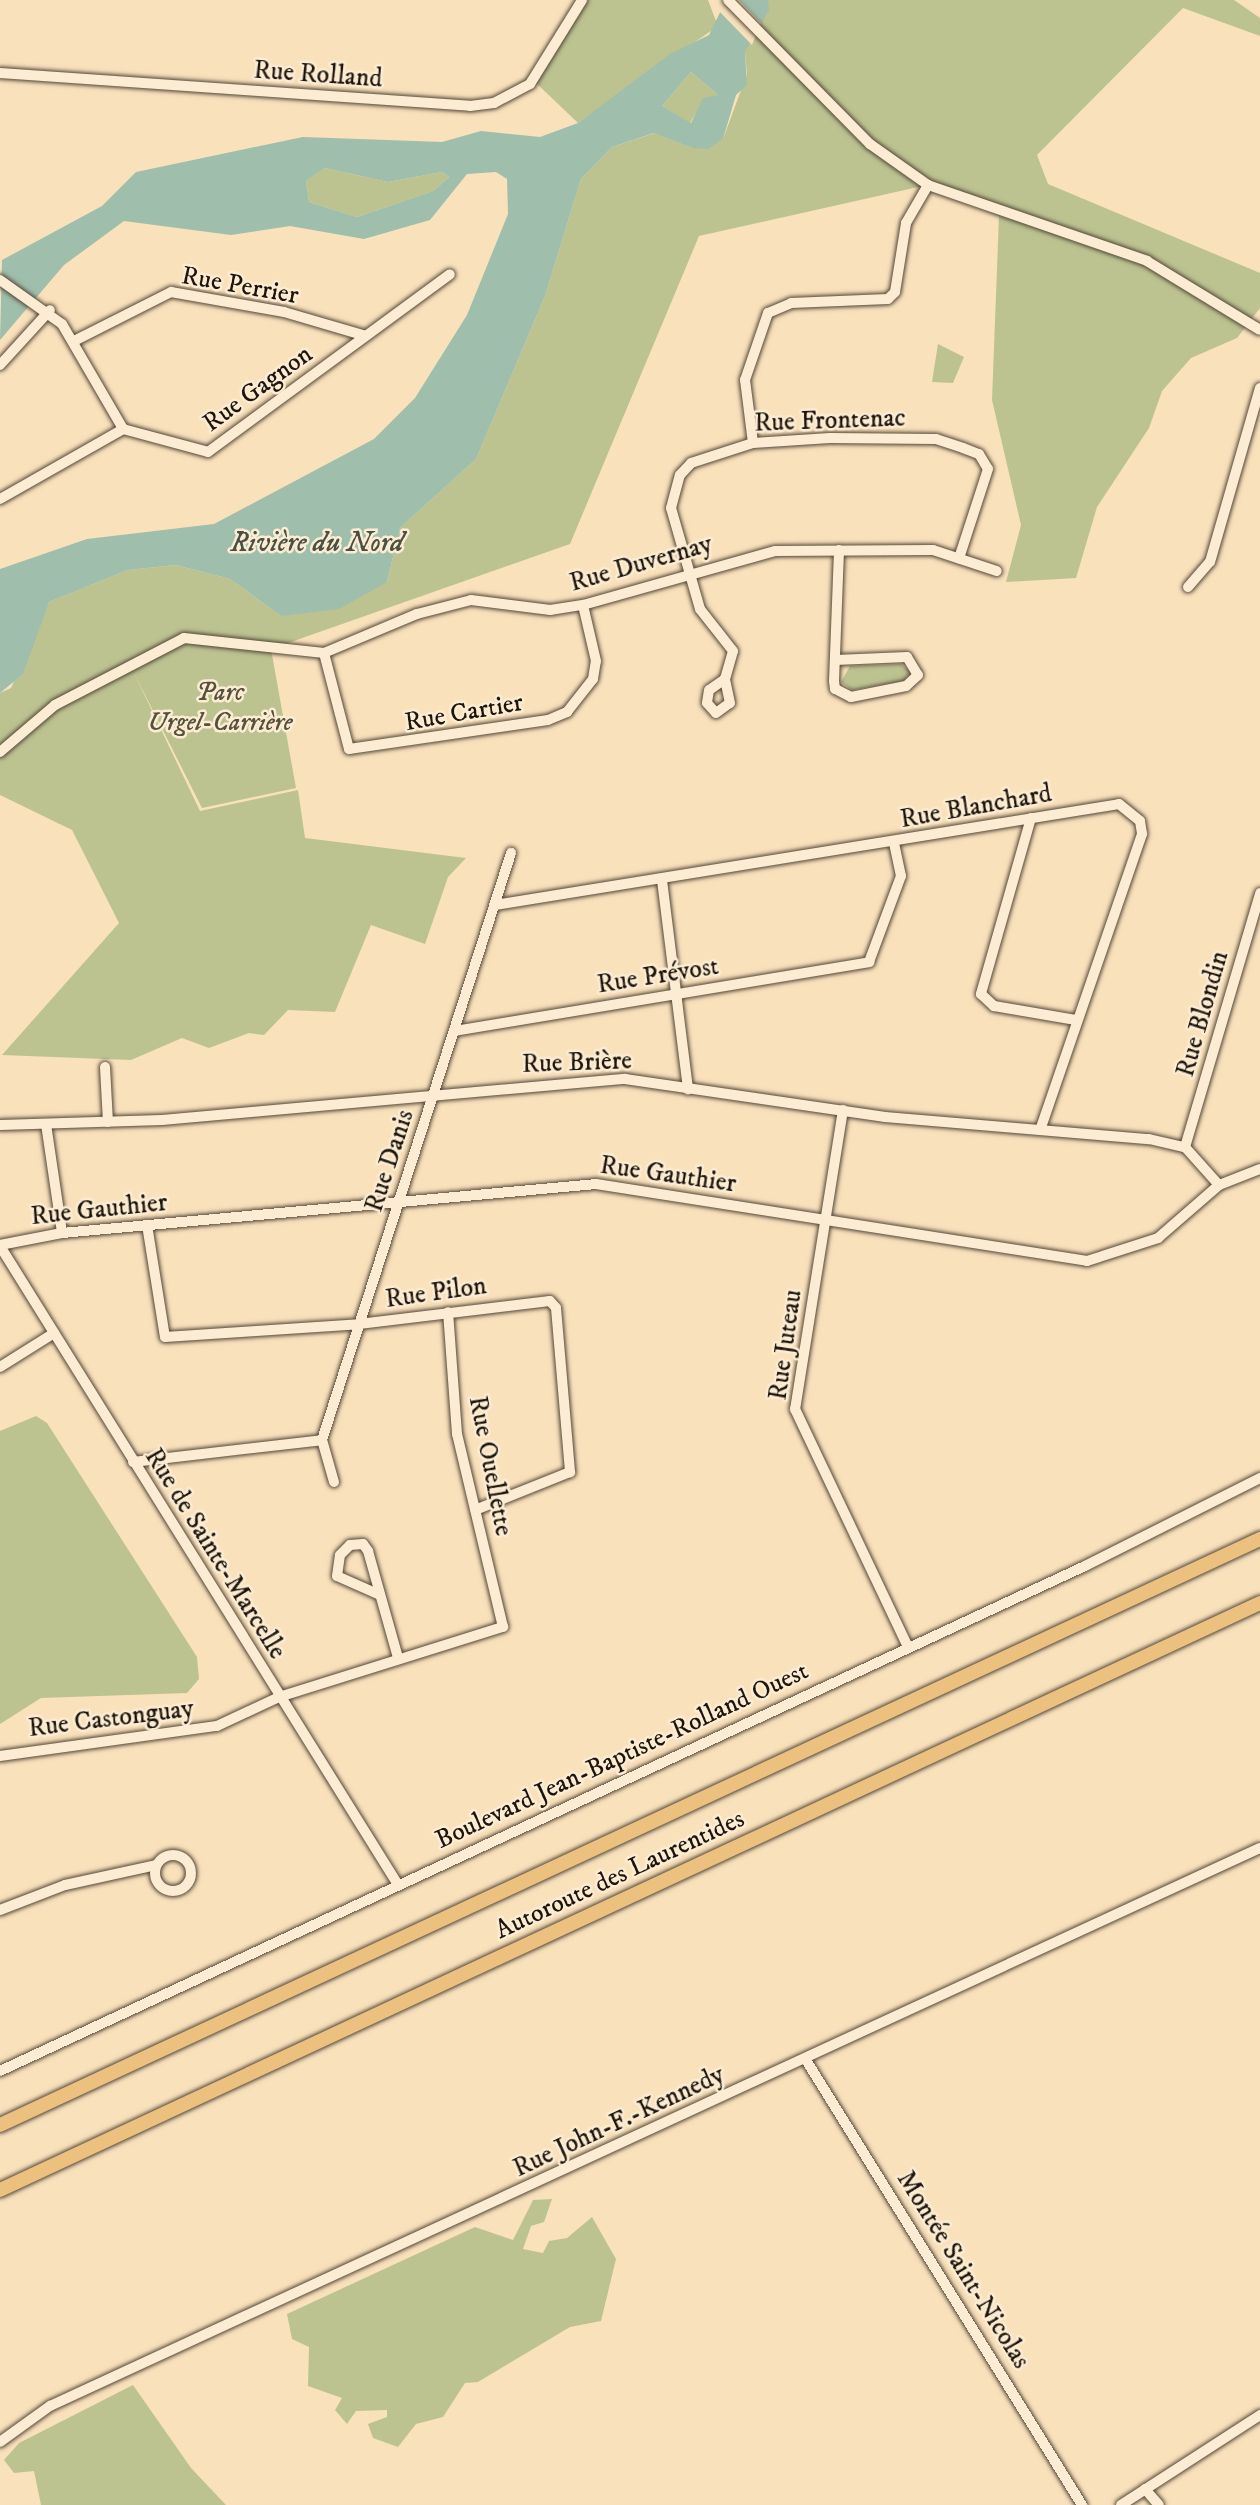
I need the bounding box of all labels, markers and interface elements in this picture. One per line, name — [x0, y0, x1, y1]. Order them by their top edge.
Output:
street label: Rue Rolland — [253, 55, 383, 95]
street label: Rue Perrier — [179, 260, 301, 312]
street label: Rue Gagnon — [197, 339, 319, 439]
street label: Rue Frontenac — [754, 403, 906, 439]
water label: Rivière du Nord — [230, 526, 404, 560]
street label: Rue Duvernay — [566, 529, 716, 599]
park label: Parc Urgel-Carrière — [147, 677, 293, 738]
street label: Rue Cartier — [402, 687, 526, 739]
street label: Rue Blanchard — [898, 778, 1054, 836]
street label: Rue Blondin — [1170, 947, 1236, 1081]
street label: Rue Prévost — [595, 951, 721, 1001]
street label: Rue Brière — [521, 1045, 633, 1081]
street label: Rue Danis — [359, 1106, 421, 1216]
street label: Rue Gauthier — [598, 1150, 738, 1200]
street label: Rue Gauthier — [29, 1187, 169, 1233]
street label: Rue Pilon — [383, 1270, 489, 1316]
street label: Rue Juteau — [763, 1288, 809, 1402]
street label: Rue Ouellette — [461, 1394, 519, 1538]
street label: Rue de Sainte-Marcelle — [137, 1443, 293, 1665]
street label: Boulevard Jean-Baptiste-Rolland Ouest — [431, 1656, 813, 1856]
street label: Rue Castonguay — [27, 1693, 195, 1745]
street label: Autoroute des Laurentides — [491, 1804, 749, 1946]
street label: Rue John-F.-Kennedy — [508, 2059, 730, 2185]
street label: Montée Saint-Nicolas — [890, 2165, 1036, 2375]

